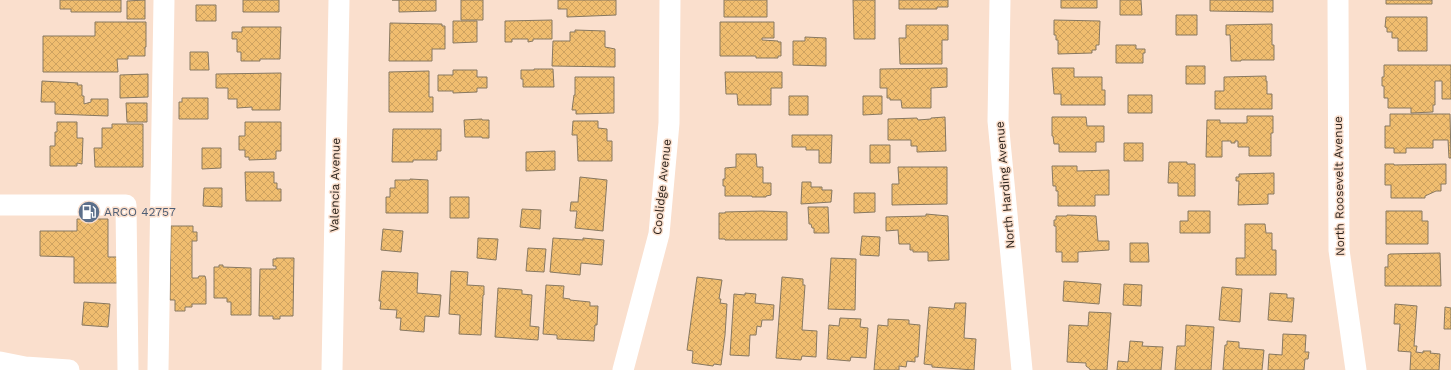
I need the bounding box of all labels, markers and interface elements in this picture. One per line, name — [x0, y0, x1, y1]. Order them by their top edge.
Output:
street label: North Roosevelt Avenue — [1331, 116, 1347, 256]
street label: North Harding Avenue — [992, 121, 1018, 249]
street label: Valencia Avenue — [327, 138, 343, 232]
street label: Coolidge Avenue — [650, 138, 674, 236]
fuel station icon: ARCO 42757 — [76, 199, 102, 225]
place label: ARCO 42757 — [104, 205, 176, 219]

